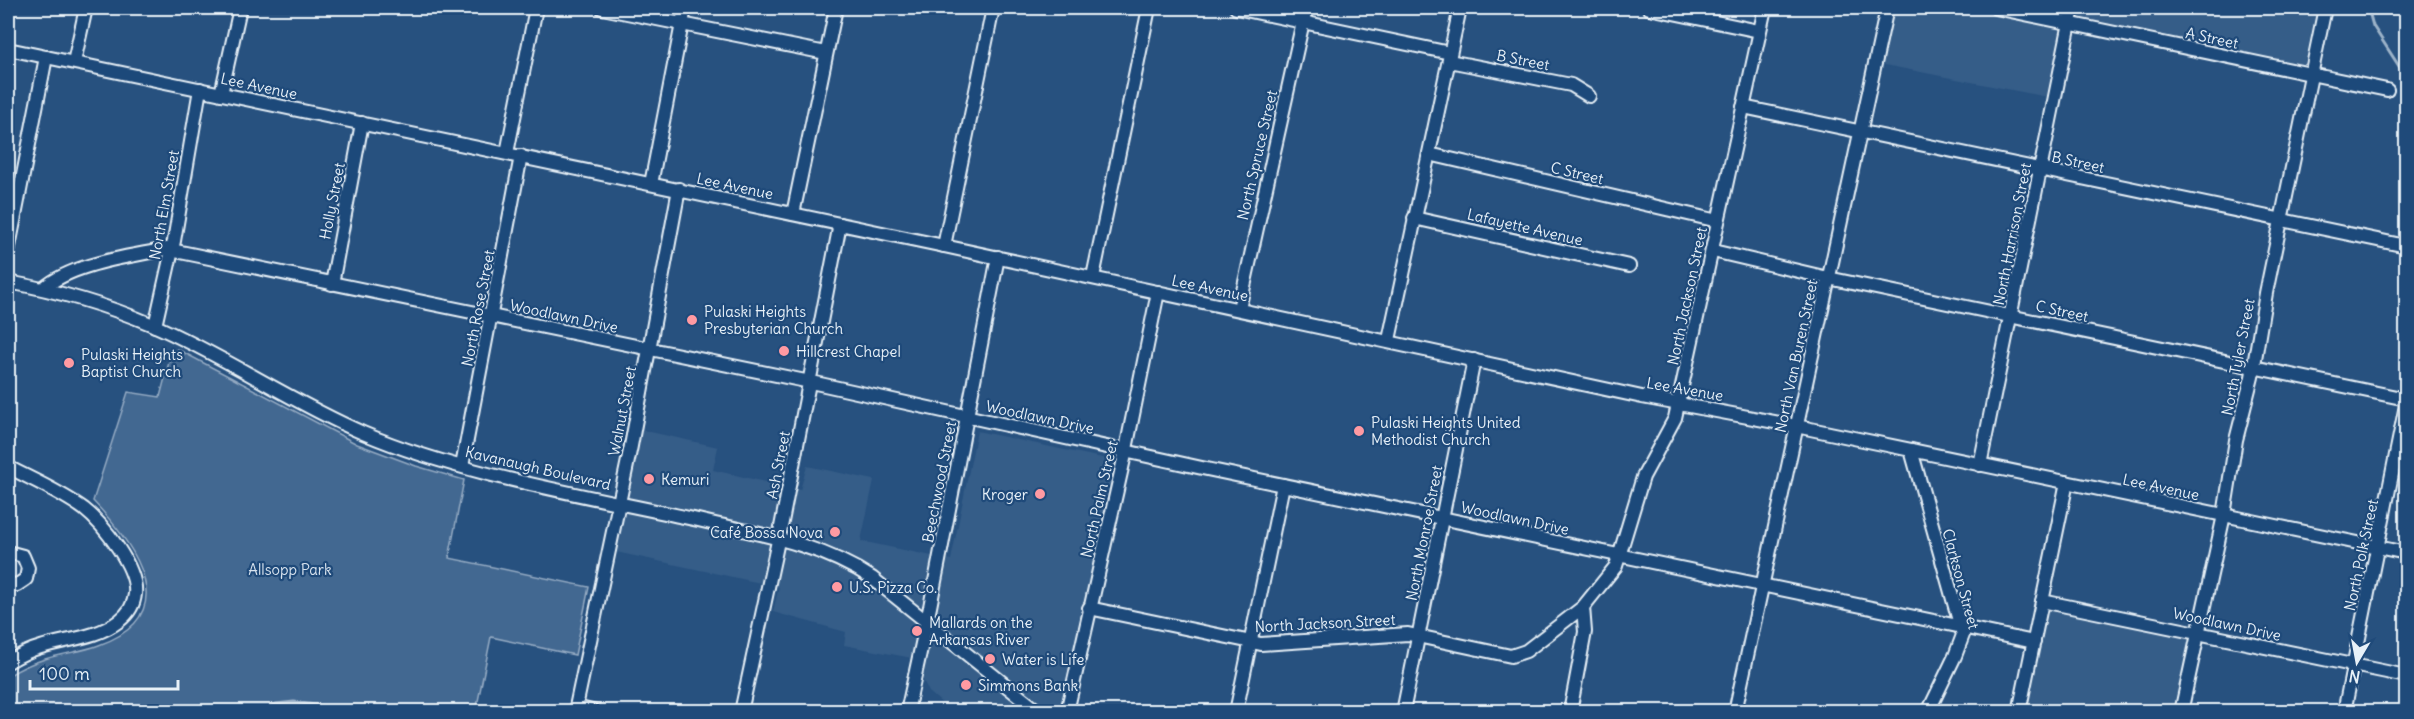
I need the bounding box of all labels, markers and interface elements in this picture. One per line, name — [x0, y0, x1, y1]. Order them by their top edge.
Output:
street label: A Street — [2184, 23, 2240, 53]
street label: B Street — [1495, 46, 1551, 74]
street label: Lee Avenue — [219, 69, 299, 103]
street label: North Spruce Street — [1233, 88, 1281, 222]
street label: B Street — [2050, 147, 2106, 177]
street label: North Elm Street — [145, 149, 183, 261]
street label: C Street — [1549, 158, 1605, 188]
street label: Holly Street — [315, 161, 349, 241]
street label: North Harrison Street — [1989, 161, 2035, 307]
street label: Lee Avenue — [695, 169, 775, 203]
street label: Lafayette Avenue — [1465, 204, 1585, 250]
street label: North Jackson Street — [1663, 225, 1711, 367]
street label: North Rose Street — [457, 248, 499, 368]
street label: Lee Avenue — [1170, 271, 1250, 305]
street label: North Van Buren Street — [1770, 278, 1822, 434]
street label: Woodlawn Drive — [508, 295, 620, 337]
street label: C Street — [2034, 296, 2090, 326]
street label: North Tyler Street — [2217, 297, 2259, 417]
place label: Pulaski Heights Presbyterian Church — [704, 302, 844, 338]
marker: Pulaski Heights Presbyterian Church — [685, 313, 699, 327]
place label: Hillcrest Chapel — [796, 342, 901, 361]
marker: Hillcrest Chapel — [777, 344, 791, 358]
place label: Pulaski Heights Baptist Church — [81, 345, 183, 381]
marker: Pulaski Heights Baptist Church — [62, 356, 76, 370]
street label: Walnut Street — [604, 364, 640, 458]
street label: Lee Avenue — [1645, 373, 1725, 405]
street label: Woodlawn Drive — [984, 396, 1096, 438]
place label: Pulaski Heights United Methodist Church — [1371, 413, 1521, 449]
street label: Beechwood Street — [918, 420, 960, 544]
marker: Pulaski Heights United Methodist Church — [1352, 424, 1366, 438]
street label: Ash Street — [762, 429, 794, 501]
street label: North Palm Street — [1076, 439, 1122, 559]
street label: Kavanaugh Boulevard — [463, 442, 613, 494]
street label: North Monroe Street — [1402, 464, 1446, 602]
place label: Kemuri — [661, 470, 709, 489]
street label: Lee Avenue — [2121, 470, 2201, 504]
marker: Kemuri — [642, 472, 656, 486]
place label: Kroger — [982, 485, 1028, 504]
marker: Kroger — [1033, 487, 1047, 501]
street label: Woodlawn Drive — [1459, 497, 1571, 539]
street label: North Polk Street — [2340, 497, 2382, 613]
place label: Café Bossa Nova — [710, 523, 823, 542]
marker: Café Bossa Nova — [828, 525, 842, 539]
street label: Clarkson Street — [1938, 527, 1984, 631]
park label: Allsopp Park — [248, 560, 332, 579]
place label: U.S. Pizza Co. — [849, 578, 937, 597]
marker: U.S. Pizza Co. — [830, 580, 844, 594]
street label: Woodlawn Drive — [2171, 603, 2283, 645]
street label: North Jackson Street — [1254, 610, 1396, 636]
place label: Mallards on the Arkansas River — [929, 613, 1033, 649]
marker: Mallards on the Arkansas River — [910, 624, 924, 638]
north arrow — [2327, 632, 2387, 692]
place label: Water is Life — [1002, 650, 1084, 669]
marker: Water is Life — [983, 652, 997, 666]
scale bar — [30, 653, 178, 691]
text: 100 m — [39, 662, 90, 685]
text: N — [2347, 666, 2362, 688]
place label: Simmons Bank — [978, 676, 1079, 695]
marker: Simmons Bank — [959, 678, 973, 692]

